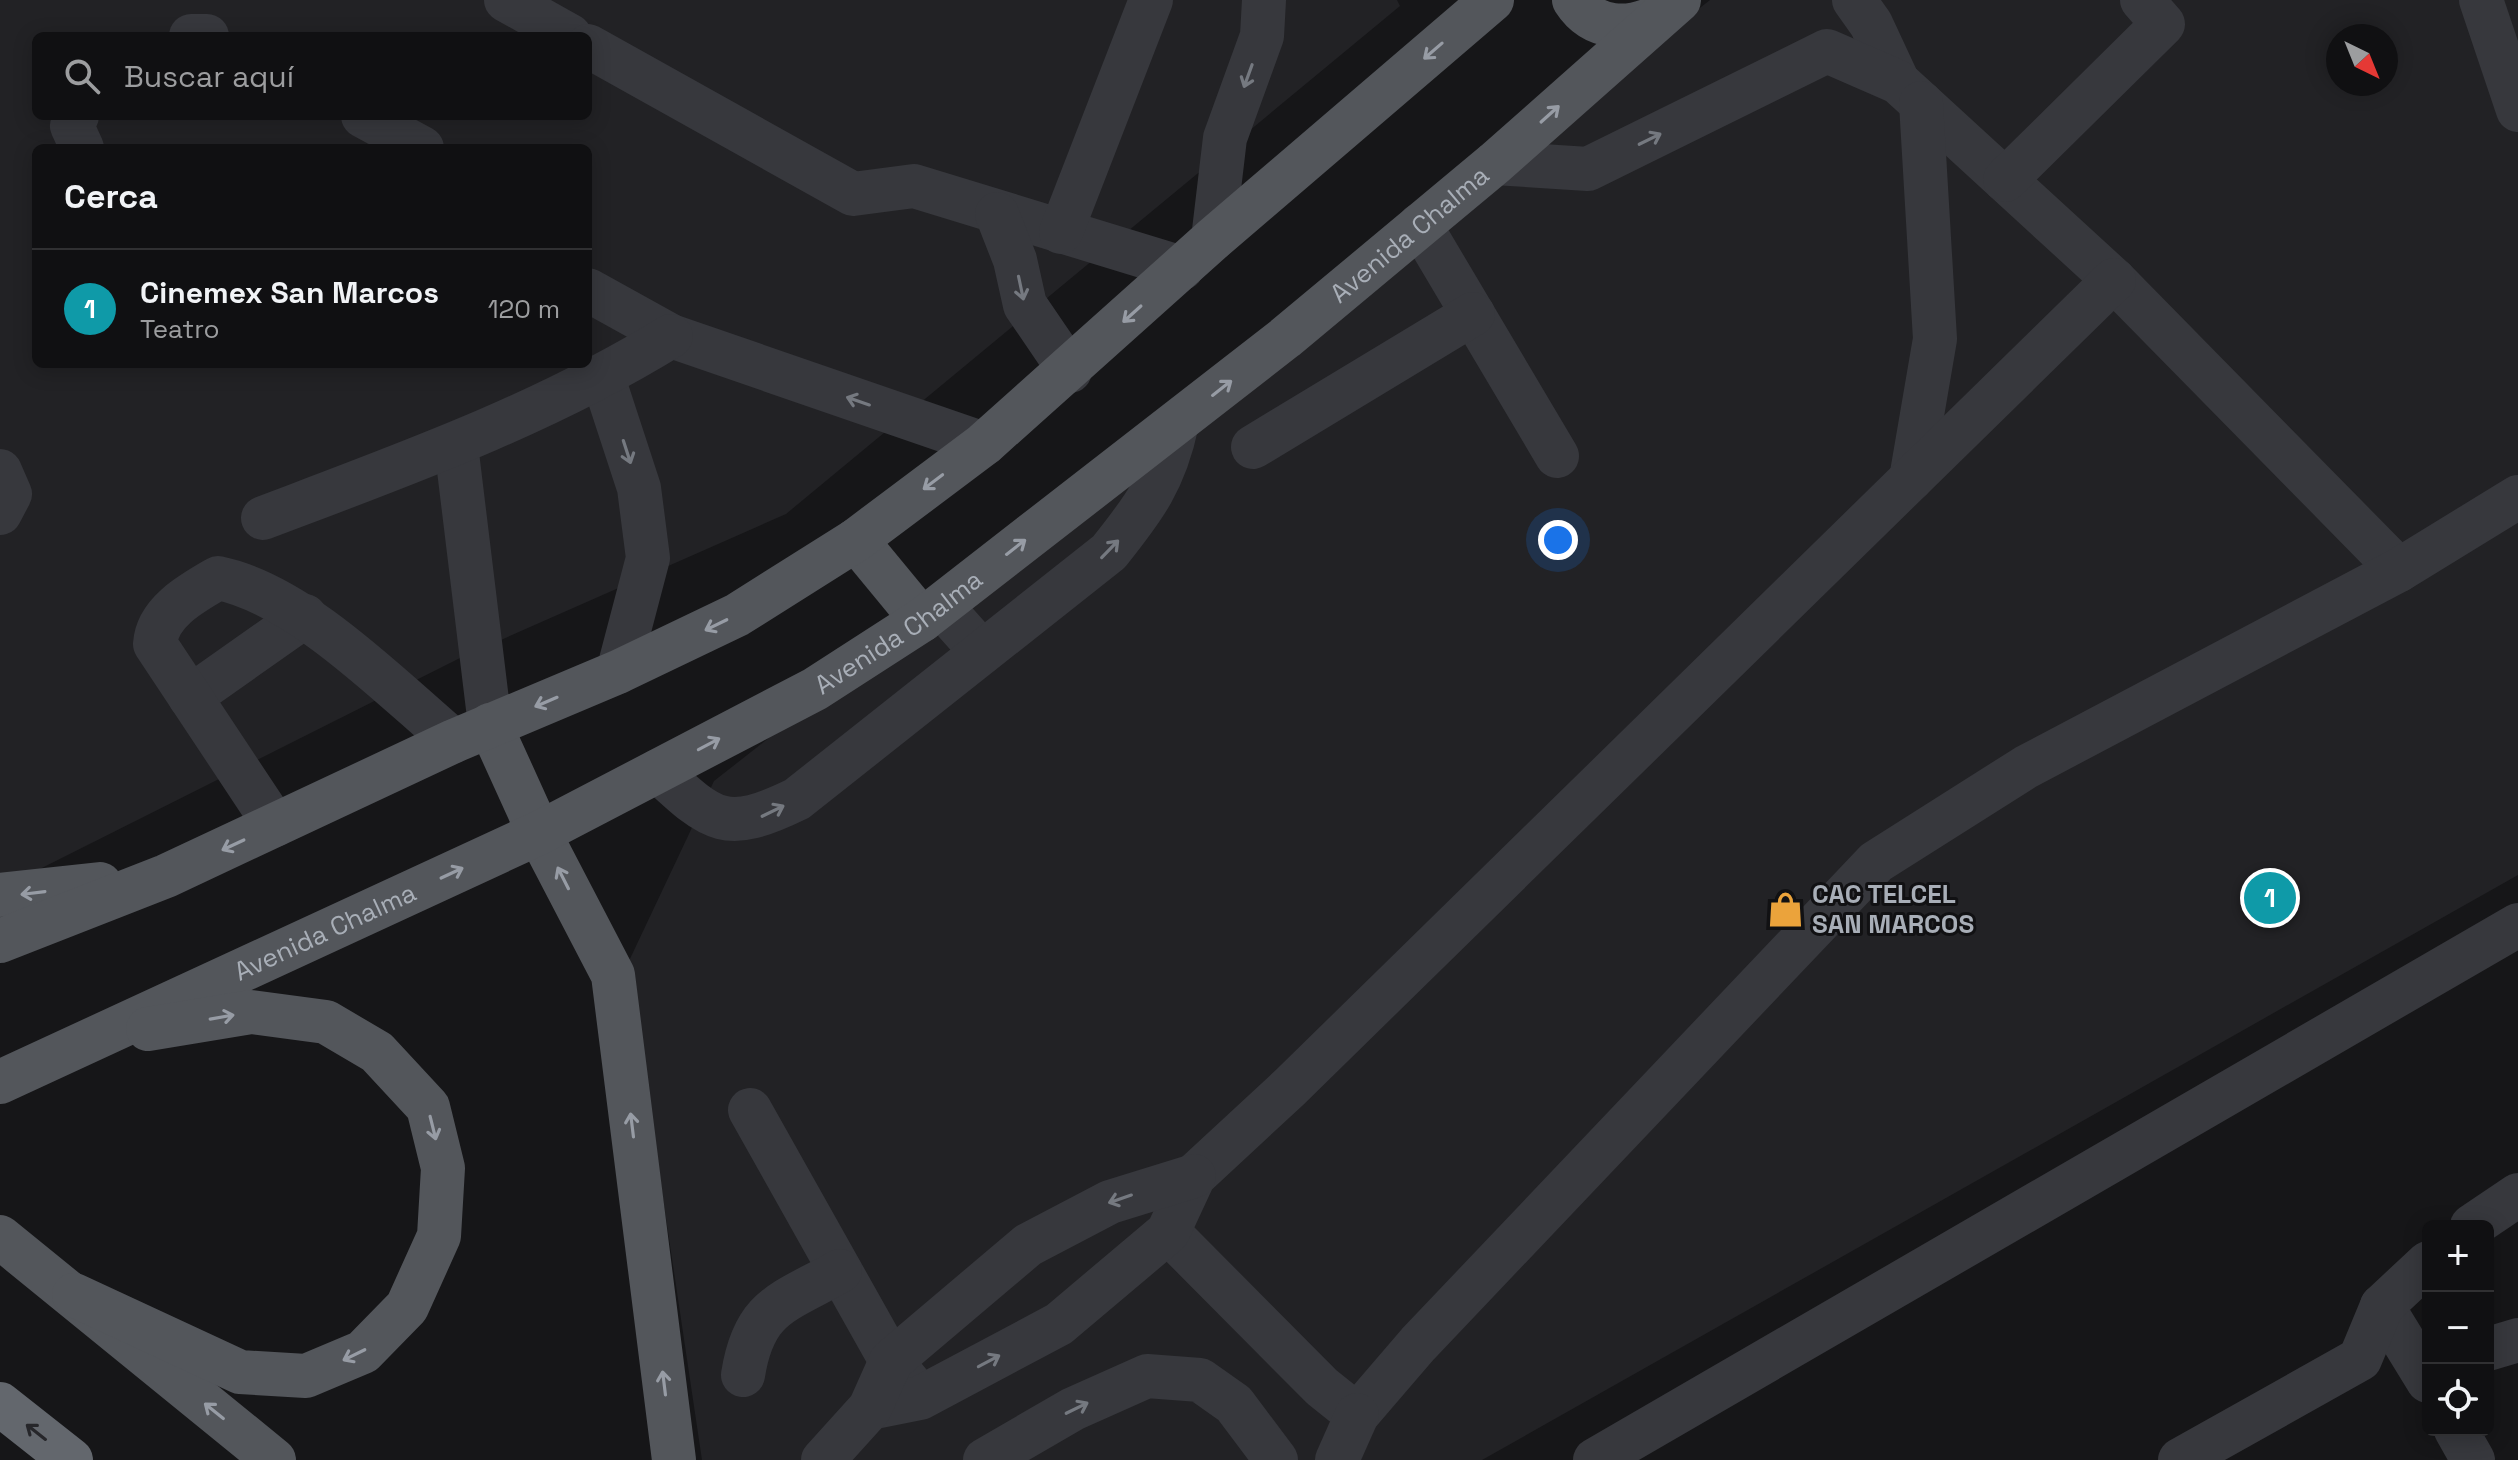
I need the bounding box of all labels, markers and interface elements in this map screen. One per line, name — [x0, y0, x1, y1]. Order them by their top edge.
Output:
north arrow — [2326, 24, 2398, 96]
search box — [32, 32, 592, 120]
one-way arrow — [1423, 42, 1443, 60]
icon: search — [60, 54, 104, 98]
text: Buscar aquí — [124, 57, 294, 96]
one-way arrow — [1239, 63, 1254, 88]
one-way arrow — [1540, 105, 1560, 123]
one-way arrow — [1638, 131, 1662, 146]
street label: Avenida Chalma — [1323, 158, 1496, 310]
text: Cerca — [64, 175, 158, 218]
text: Cinemex San Marcos — [140, 273, 439, 312]
one-way arrow — [1014, 274, 1029, 300]
text: 1 — [84, 292, 96, 326]
text: 120 m — [488, 292, 560, 326]
one-way arrow — [1122, 305, 1142, 323]
text: Teatro — [140, 312, 220, 346]
one-way arrow — [1211, 379, 1232, 396]
one-way arrow — [845, 392, 870, 407]
one-way arrow — [621, 439, 636, 464]
one-way arrow — [923, 474, 945, 491]
your location — [1538, 520, 1578, 560]
one-way arrow — [1005, 539, 1026, 556]
one-way arrow — [1100, 539, 1119, 559]
street label: Avenida Chalma — [808, 562, 989, 702]
one-way arrow — [705, 618, 729, 633]
one-way arrow — [534, 695, 559, 710]
one-way arrow — [697, 736, 721, 752]
one-way arrow — [760, 803, 784, 818]
one-way arrow — [221, 838, 246, 853]
one-way arrow — [440, 865, 464, 880]
one-way arrow — [554, 867, 570, 891]
pin: 1 — [2244, 868, 2296, 928]
street label: Avenida Chalma — [229, 875, 422, 989]
place label: CAC TELCEL SAN MARCOS — [1812, 877, 1974, 941]
one-way arrow — [20, 885, 46, 900]
shop icon: CAC TELCEL SAN MARCOS — [1767, 890, 1805, 928]
one-way arrow — [209, 1008, 235, 1023]
one-way arrow — [624, 1112, 639, 1139]
one-way arrow — [426, 1114, 441, 1140]
one-way arrow — [1108, 1193, 1133, 1208]
map controls — [2422, 1220, 2494, 1436]
button: + — [2422, 1220, 2494, 1292]
button: − — [2422, 1292, 2494, 1364]
one-way arrow — [343, 1348, 366, 1363]
one-way arrow — [977, 1353, 1000, 1369]
button: locate — [2422, 1364, 2494, 1436]
one-way arrow — [656, 1371, 671, 1396]
one-way arrow — [1065, 1399, 1089, 1415]
one-way arrow — [204, 1402, 225, 1419]
one-way arrow — [26, 1423, 47, 1441]

